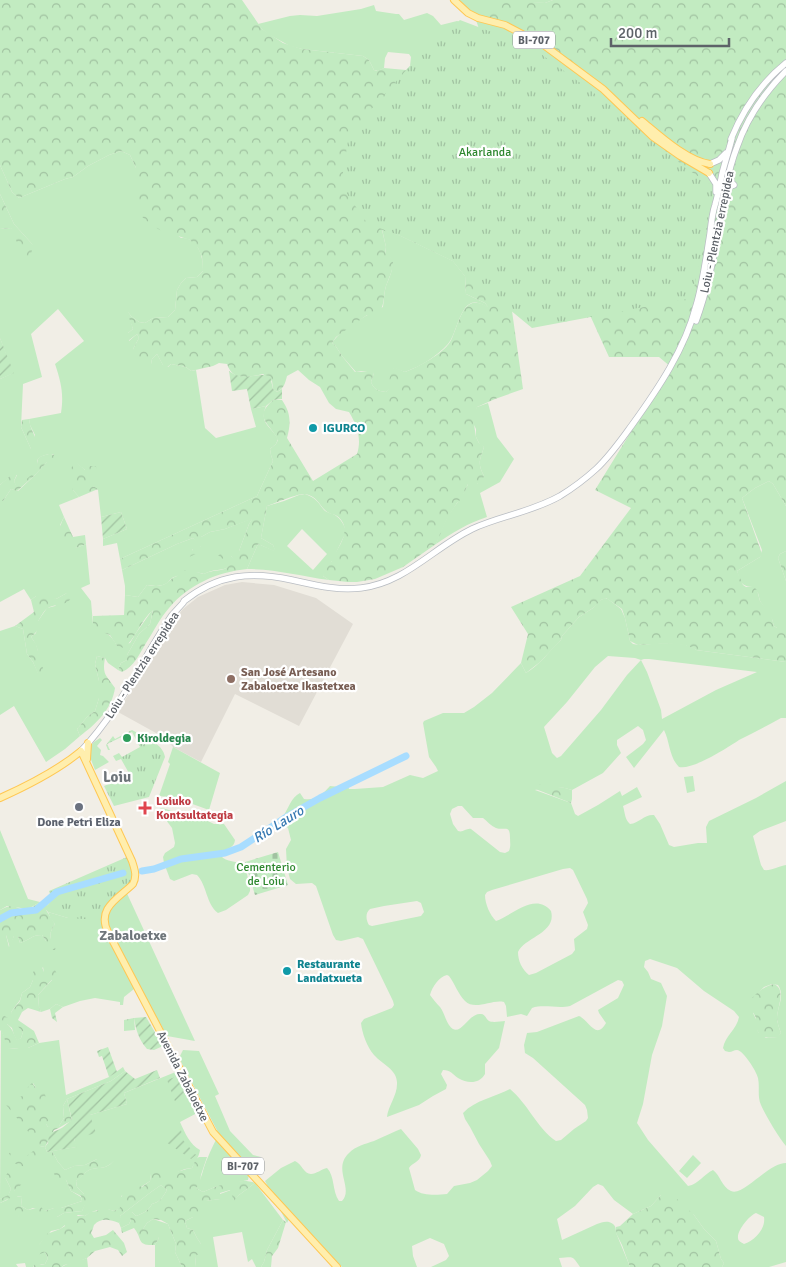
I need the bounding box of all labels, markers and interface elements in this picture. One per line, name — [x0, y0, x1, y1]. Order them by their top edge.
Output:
scale bar — [611, 15, 728, 47]
text: 200 m — [618, 24, 658, 42]
road number: BI-707 — [513, 32, 555, 48]
park label: Akarlanda — [459, 145, 511, 160]
street label: Loiu - Plentzia errepidea — [697, 170, 738, 295]
place label: IGURCO — [323, 421, 365, 436]
marker: IGURCO — [307, 422, 319, 434]
street label: Loiu - Plentzia errepidea — [102, 609, 183, 722]
place label: San José Artesano Zabaloetxe Ikastetxea — [241, 665, 356, 694]
marker: San José Artesano Zabaloetxe Ikastetxea — [225, 673, 237, 685]
place label: Kiroldegia — [137, 731, 191, 746]
marker: Kiroldegia — [121, 732, 133, 744]
district label: Loiu — [103, 768, 131, 786]
place label: Loiuko Kontsultategia — [156, 794, 233, 823]
marker: Done Petri Eliza — [73, 801, 85, 813]
marker: Loiuko Kontsultategia — [138, 801, 152, 815]
water label: Río Lauro — [250, 802, 307, 847]
place label: Done Petri Eliza — [37, 815, 121, 830]
park label: Cementerio de Loiu — [236, 860, 296, 889]
district label: Zabaloetxe — [99, 927, 167, 944]
place label: Restaurante Landatxueta — [297, 957, 362, 986]
marker: Restaurante Landatxueta — [281, 965, 293, 977]
street label: Avenida Zabaloetxe — [153, 1028, 212, 1124]
road number: BI-707 — [222, 1158, 264, 1174]

